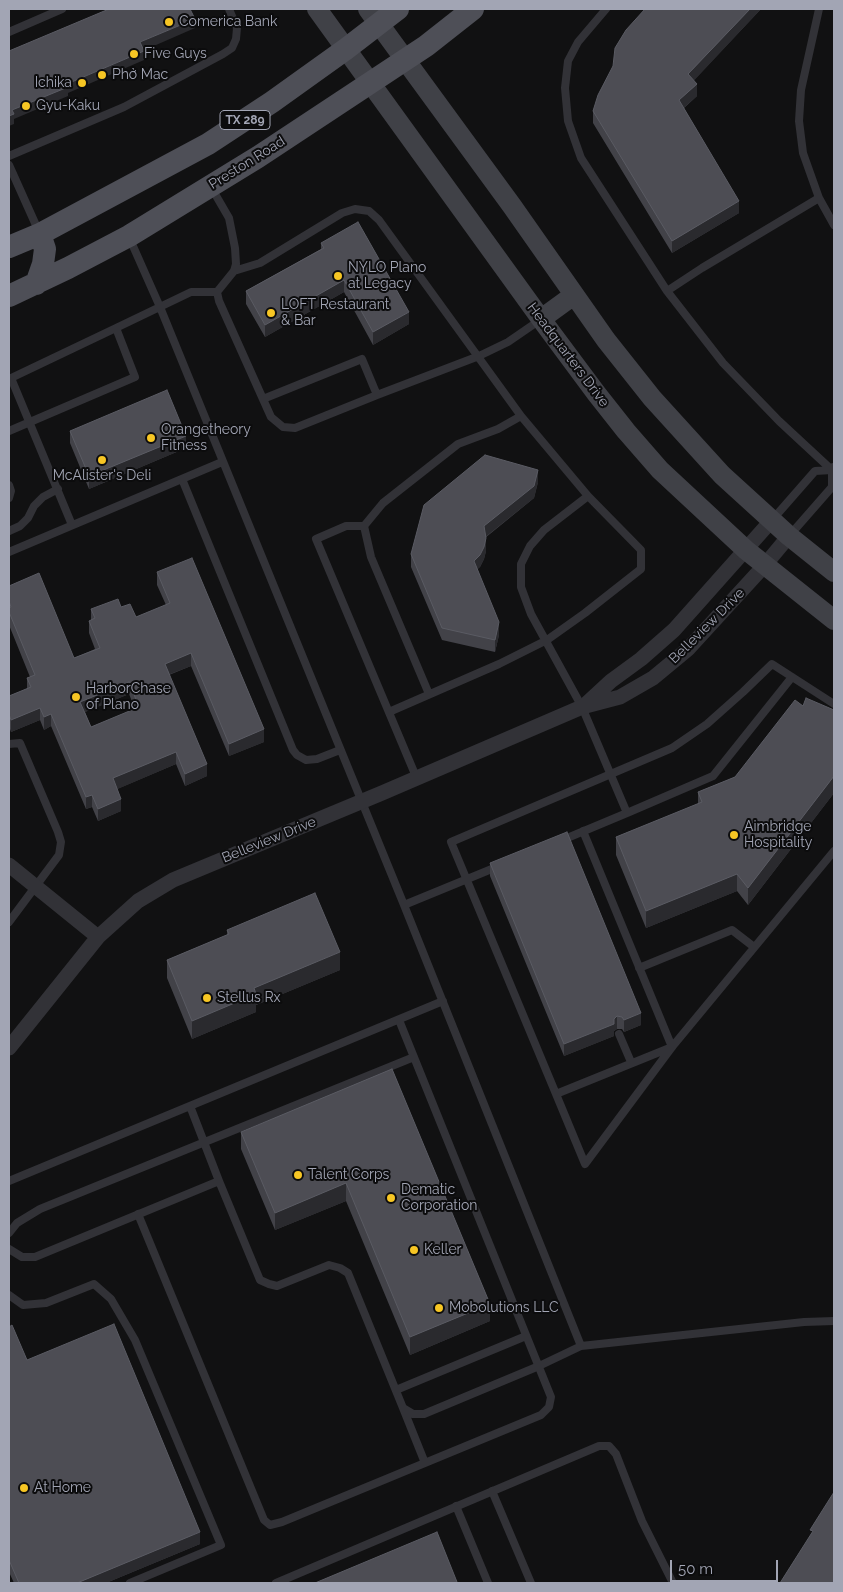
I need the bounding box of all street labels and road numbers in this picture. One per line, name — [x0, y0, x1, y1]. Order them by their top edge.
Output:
road number: TX 289 — [220, 110, 270, 130]
street label: Preston Road — [206, 133, 288, 193]
street label: Headquarters Drive — [523, 300, 613, 410]
street label: Belleview Drive — [666, 585, 748, 667]
street label: Belleview Drive — [219, 813, 319, 867]

